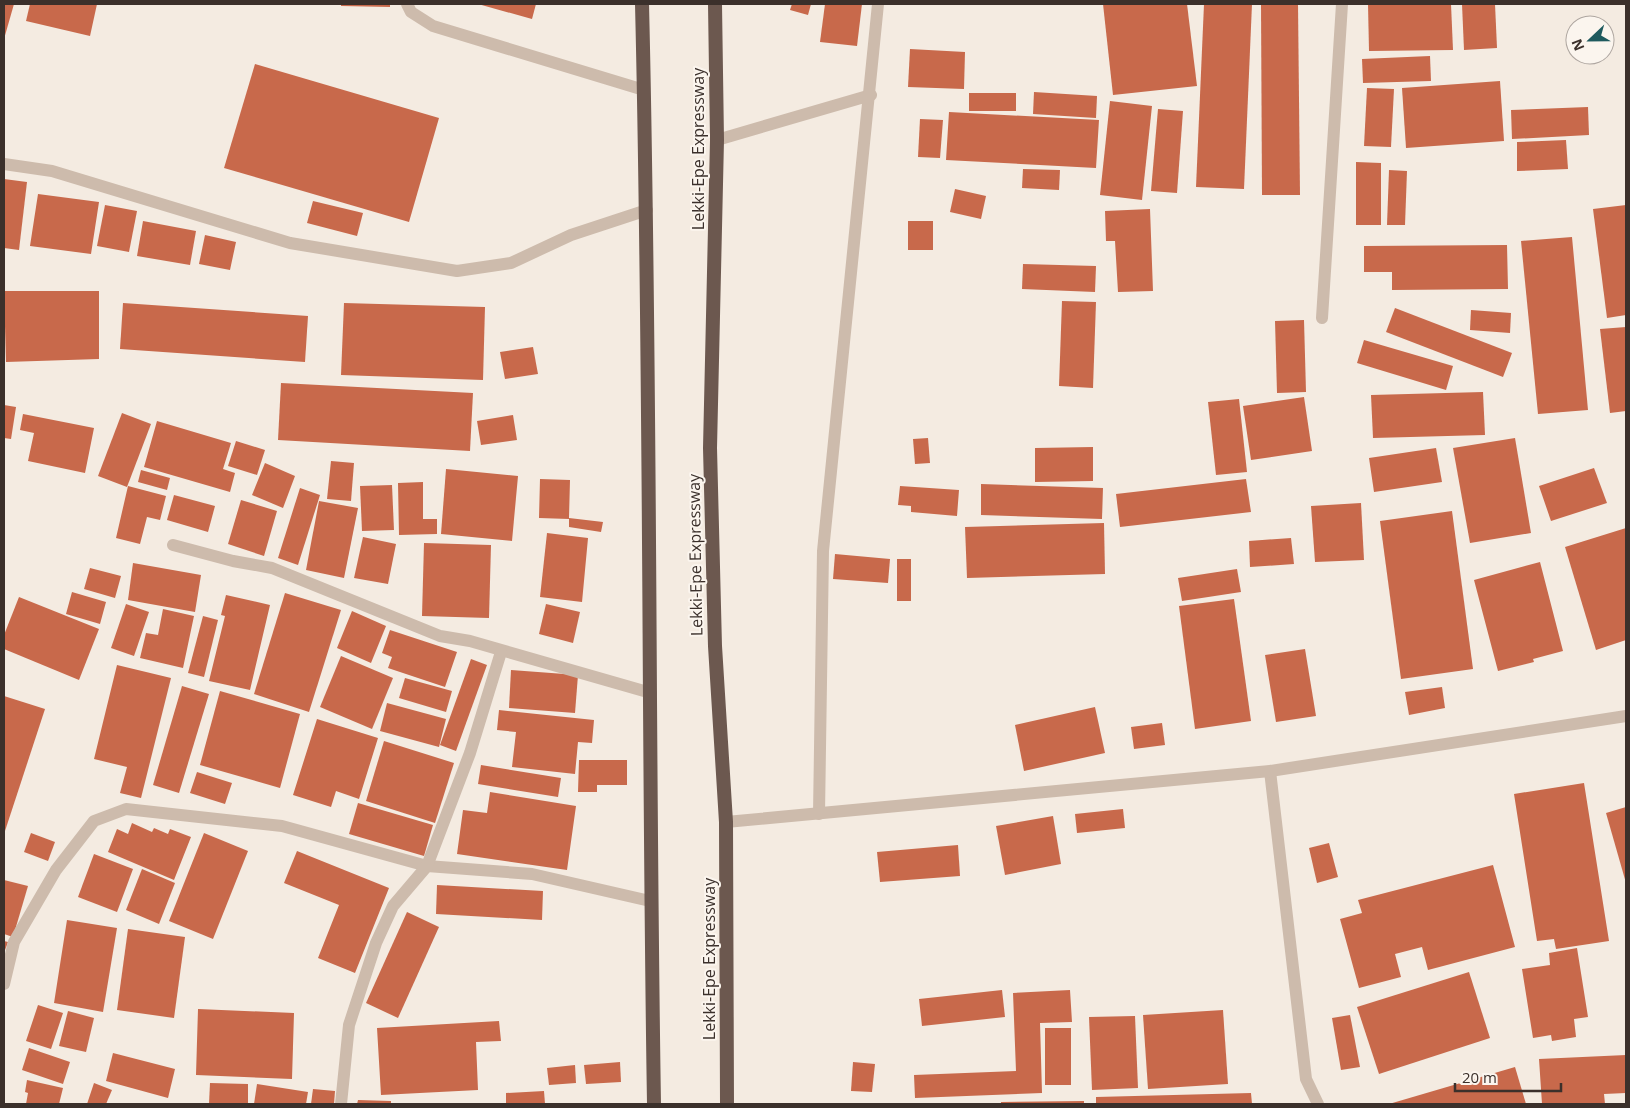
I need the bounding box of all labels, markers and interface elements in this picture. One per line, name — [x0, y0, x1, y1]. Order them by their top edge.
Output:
north arrow — [1565, 15, 1615, 65]
text: N — [1567, 36, 1588, 54]
street label: Lekki-Epe Expressway — [687, 67, 709, 230]
street label: Lekki-Epe Expressway — [683, 473, 707, 636]
street label: Lekki-Epe Expressway — [698, 877, 720, 1040]
scale bar — [1455, 1060, 1561, 1092]
text: 20 m — [1462, 1067, 1497, 1087]

